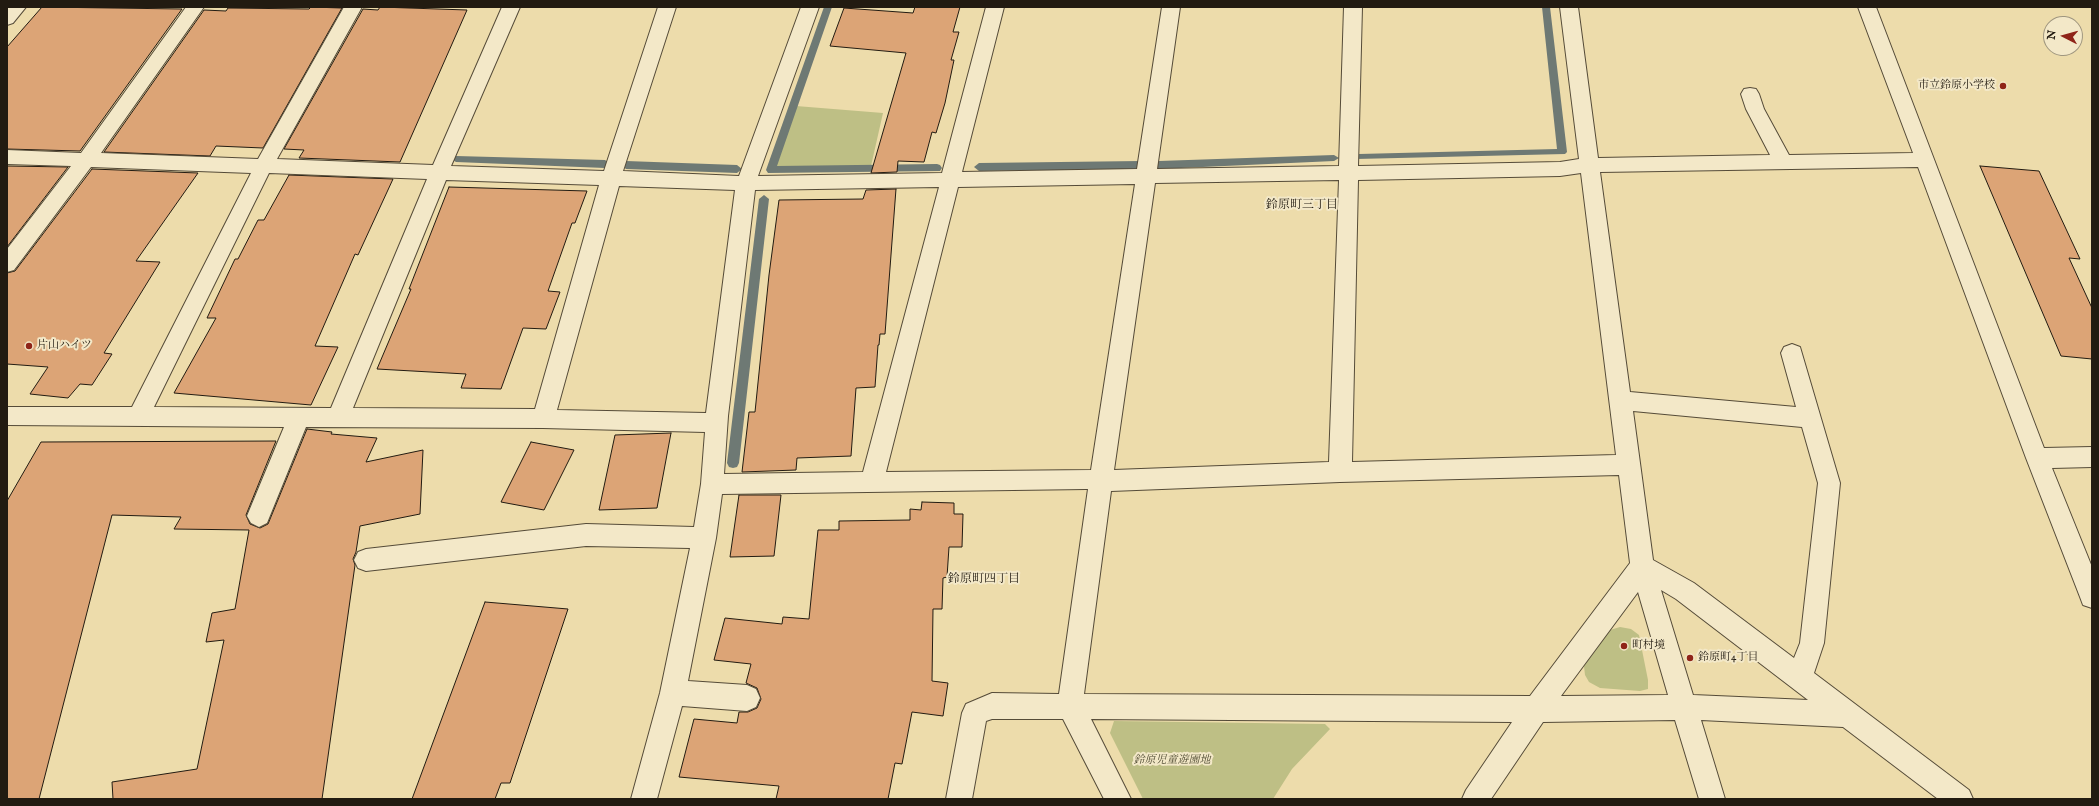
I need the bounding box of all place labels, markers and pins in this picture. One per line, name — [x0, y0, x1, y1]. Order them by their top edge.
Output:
place label: 市立鈴原小学校 — [1918, 79, 1995, 93]
marker: 市立鈴原小学校 — [1998, 81, 2008, 91]
place label: 片山ハイツ — [37, 339, 92, 353]
marker: 片山ハイツ — [24, 341, 34, 351]
place label: 町村境 — [1632, 639, 1665, 653]
marker: 町村境 — [1619, 641, 1629, 651]
place label: 鈴原町4丁目 — [1698, 651, 1758, 665]
marker: 鈴原町4丁目 — [1685, 653, 1695, 663]

